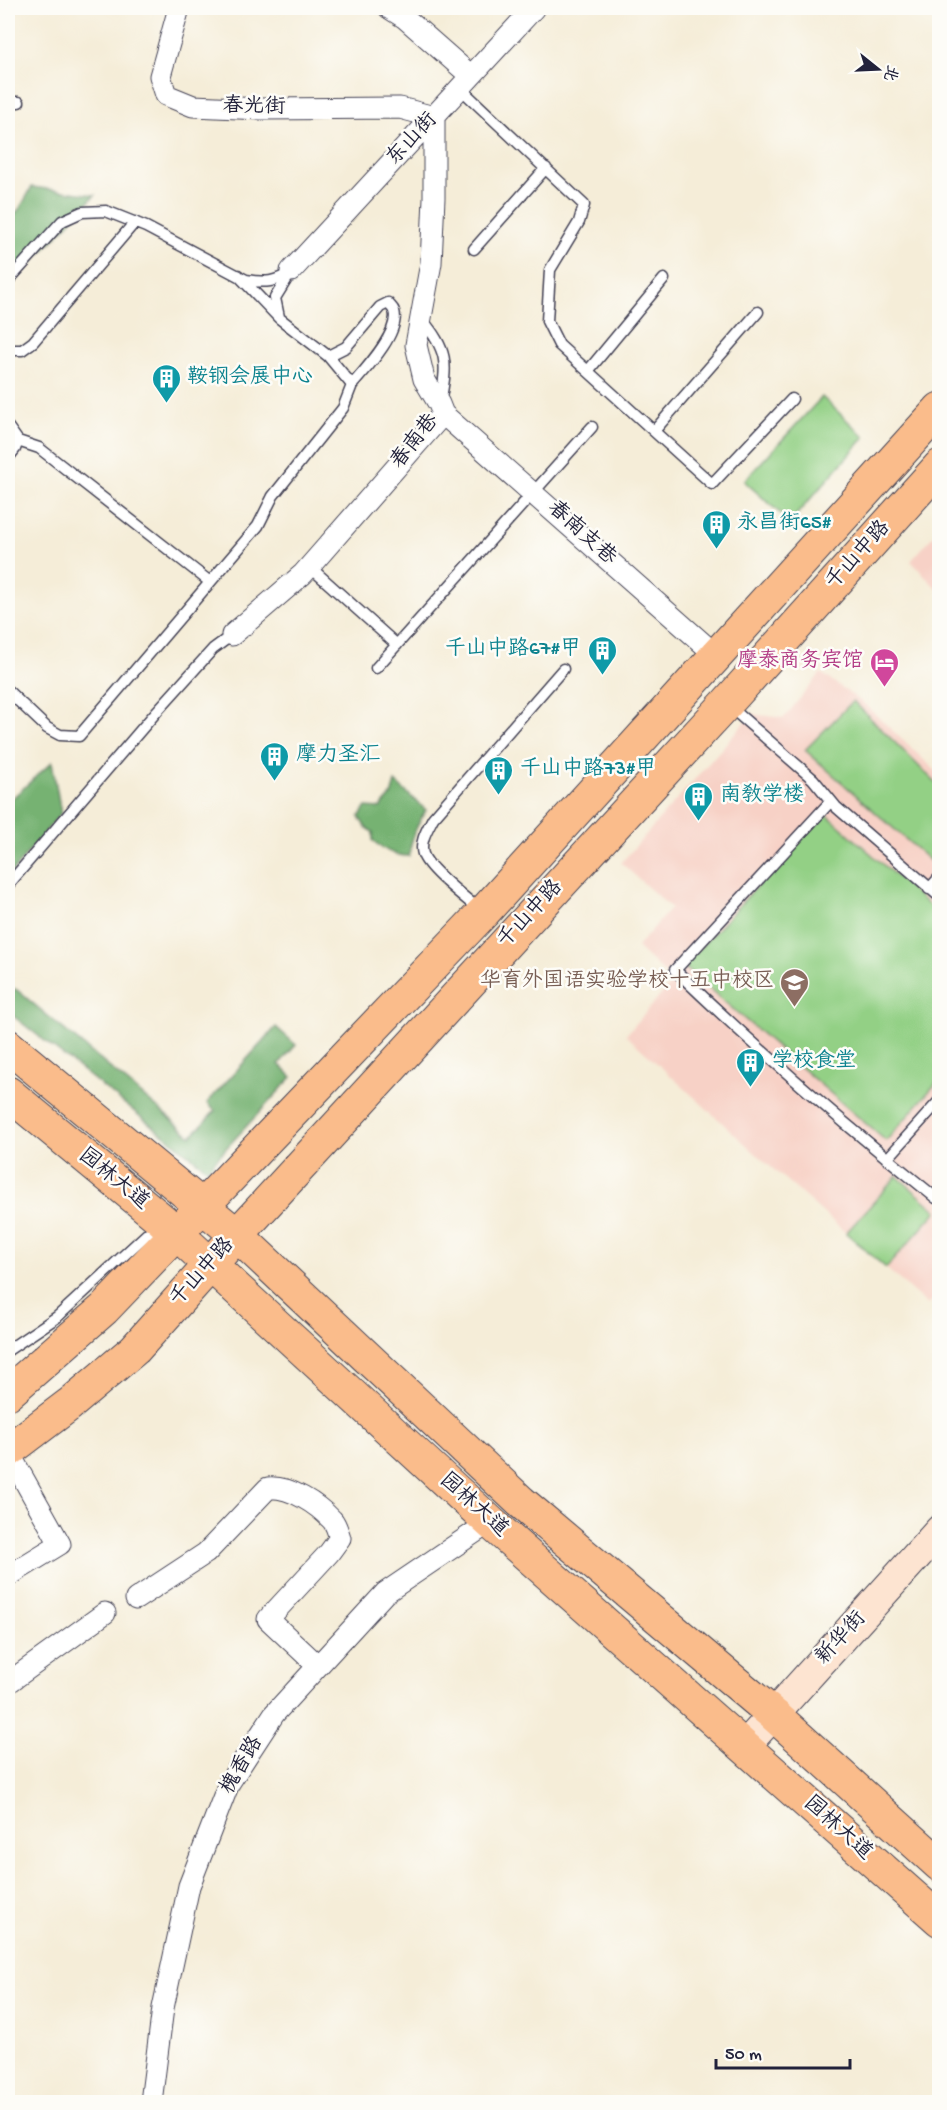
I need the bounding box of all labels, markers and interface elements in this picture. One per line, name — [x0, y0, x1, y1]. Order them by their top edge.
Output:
north arrow — [848, 39, 908, 99]
text: 北 — [877, 62, 901, 83]
street label: 春光街 — [222, 93, 286, 121]
street label: 东山街 — [381, 107, 444, 172]
building icon: 鞍钢会展中心 — [150, 362, 182, 404]
place label: 鞍钢会展中心 — [187, 364, 313, 391]
street label: 春南巷 — [385, 408, 445, 475]
street label: 春南支巷 — [541, 495, 622, 571]
building icon: 永昌街65# — [700, 508, 732, 550]
place label: 永昌街65# — [737, 511, 832, 537]
street label: 千山中路 — [820, 515, 896, 596]
building icon: 千山中路67#甲 — [586, 634, 618, 676]
place label: 千山中路67#甲 — [445, 636, 581, 663]
hotel icon: 摩泰商务宾馆 — [868, 646, 900, 688]
place label: 摩泰商务宾馆 — [737, 648, 863, 675]
building icon: 摩力圣汇 — [259, 740, 291, 782]
place label: 摩力圣汇 — [296, 742, 380, 769]
building icon: 千山中路73#甲 — [483, 754, 515, 796]
place label: 千山中路73#甲 — [520, 756, 656, 783]
building icon: 南教学楼 — [683, 780, 715, 822]
place label: 南教学楼 — [720, 782, 804, 809]
street label: 千山中路 — [492, 874, 569, 954]
school or university icon: 华育外国语实验学校十五中校区 — [779, 966, 811, 1008]
place label: 华育外国语实验学校十五中校区 — [480, 968, 774, 995]
building icon: 学校食堂 — [735, 1046, 767, 1088]
place label: 学校食堂 — [772, 1048, 856, 1075]
street label: 园林大道 — [72, 1142, 155, 1216]
street label: 千山中路 — [164, 1232, 240, 1313]
street label: 园林大道 — [433, 1467, 514, 1543]
street label: 新华街 — [811, 1607, 872, 1671]
street label: 槐香路 — [215, 1731, 270, 1800]
street label: 园林大道 — [797, 1790, 878, 1866]
scale bar — [716, 2032, 850, 2070]
text: 50 m — [725, 2045, 762, 2066]

